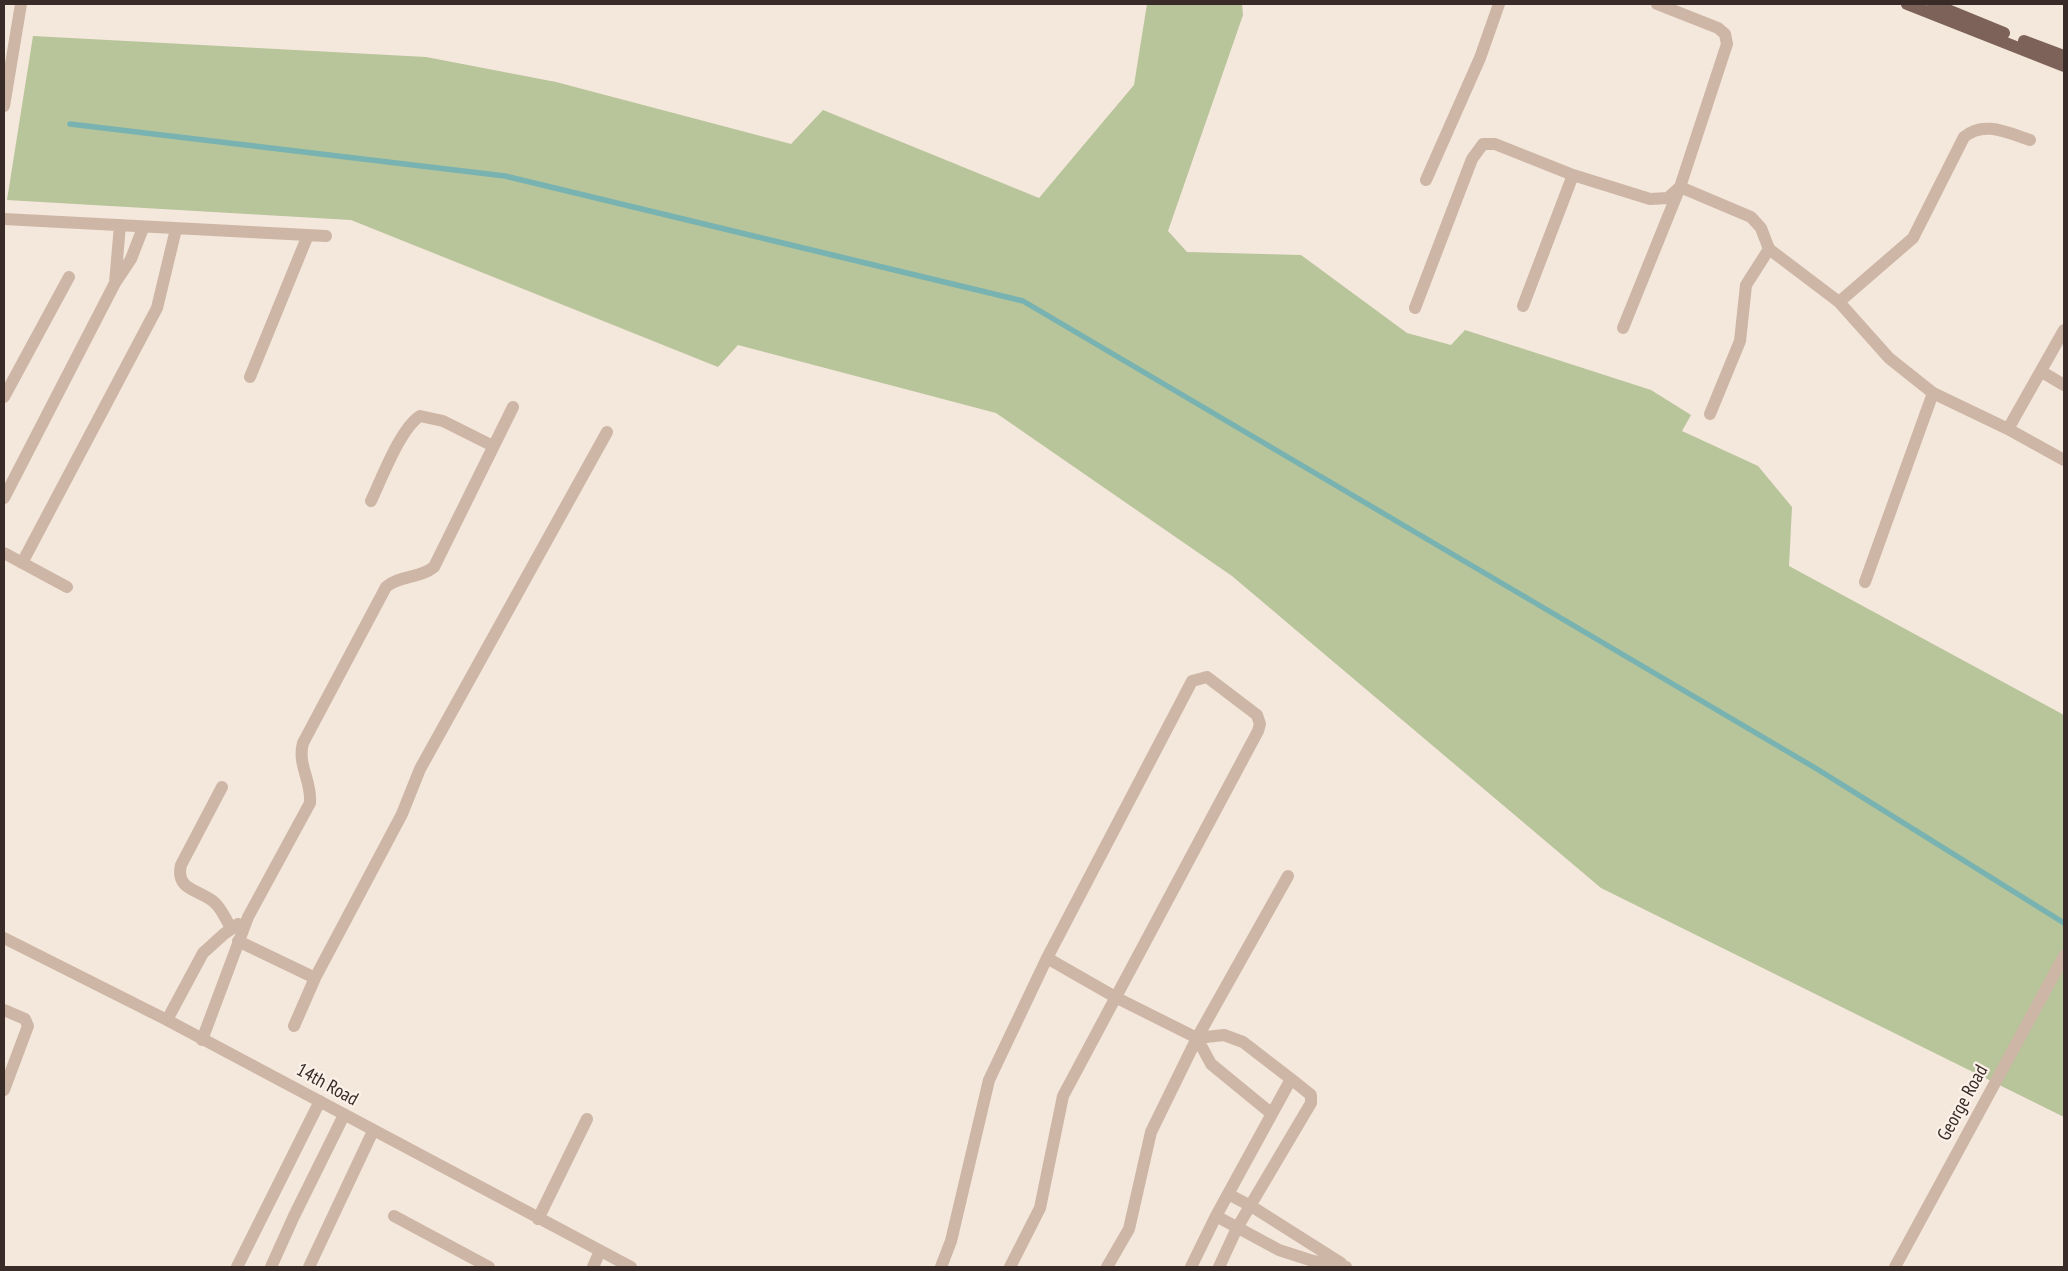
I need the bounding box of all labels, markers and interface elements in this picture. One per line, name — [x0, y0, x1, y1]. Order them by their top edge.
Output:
street label: 14th Road — [292, 1059, 362, 1111]
street label: George Road — [1933, 1061, 1993, 1145]

